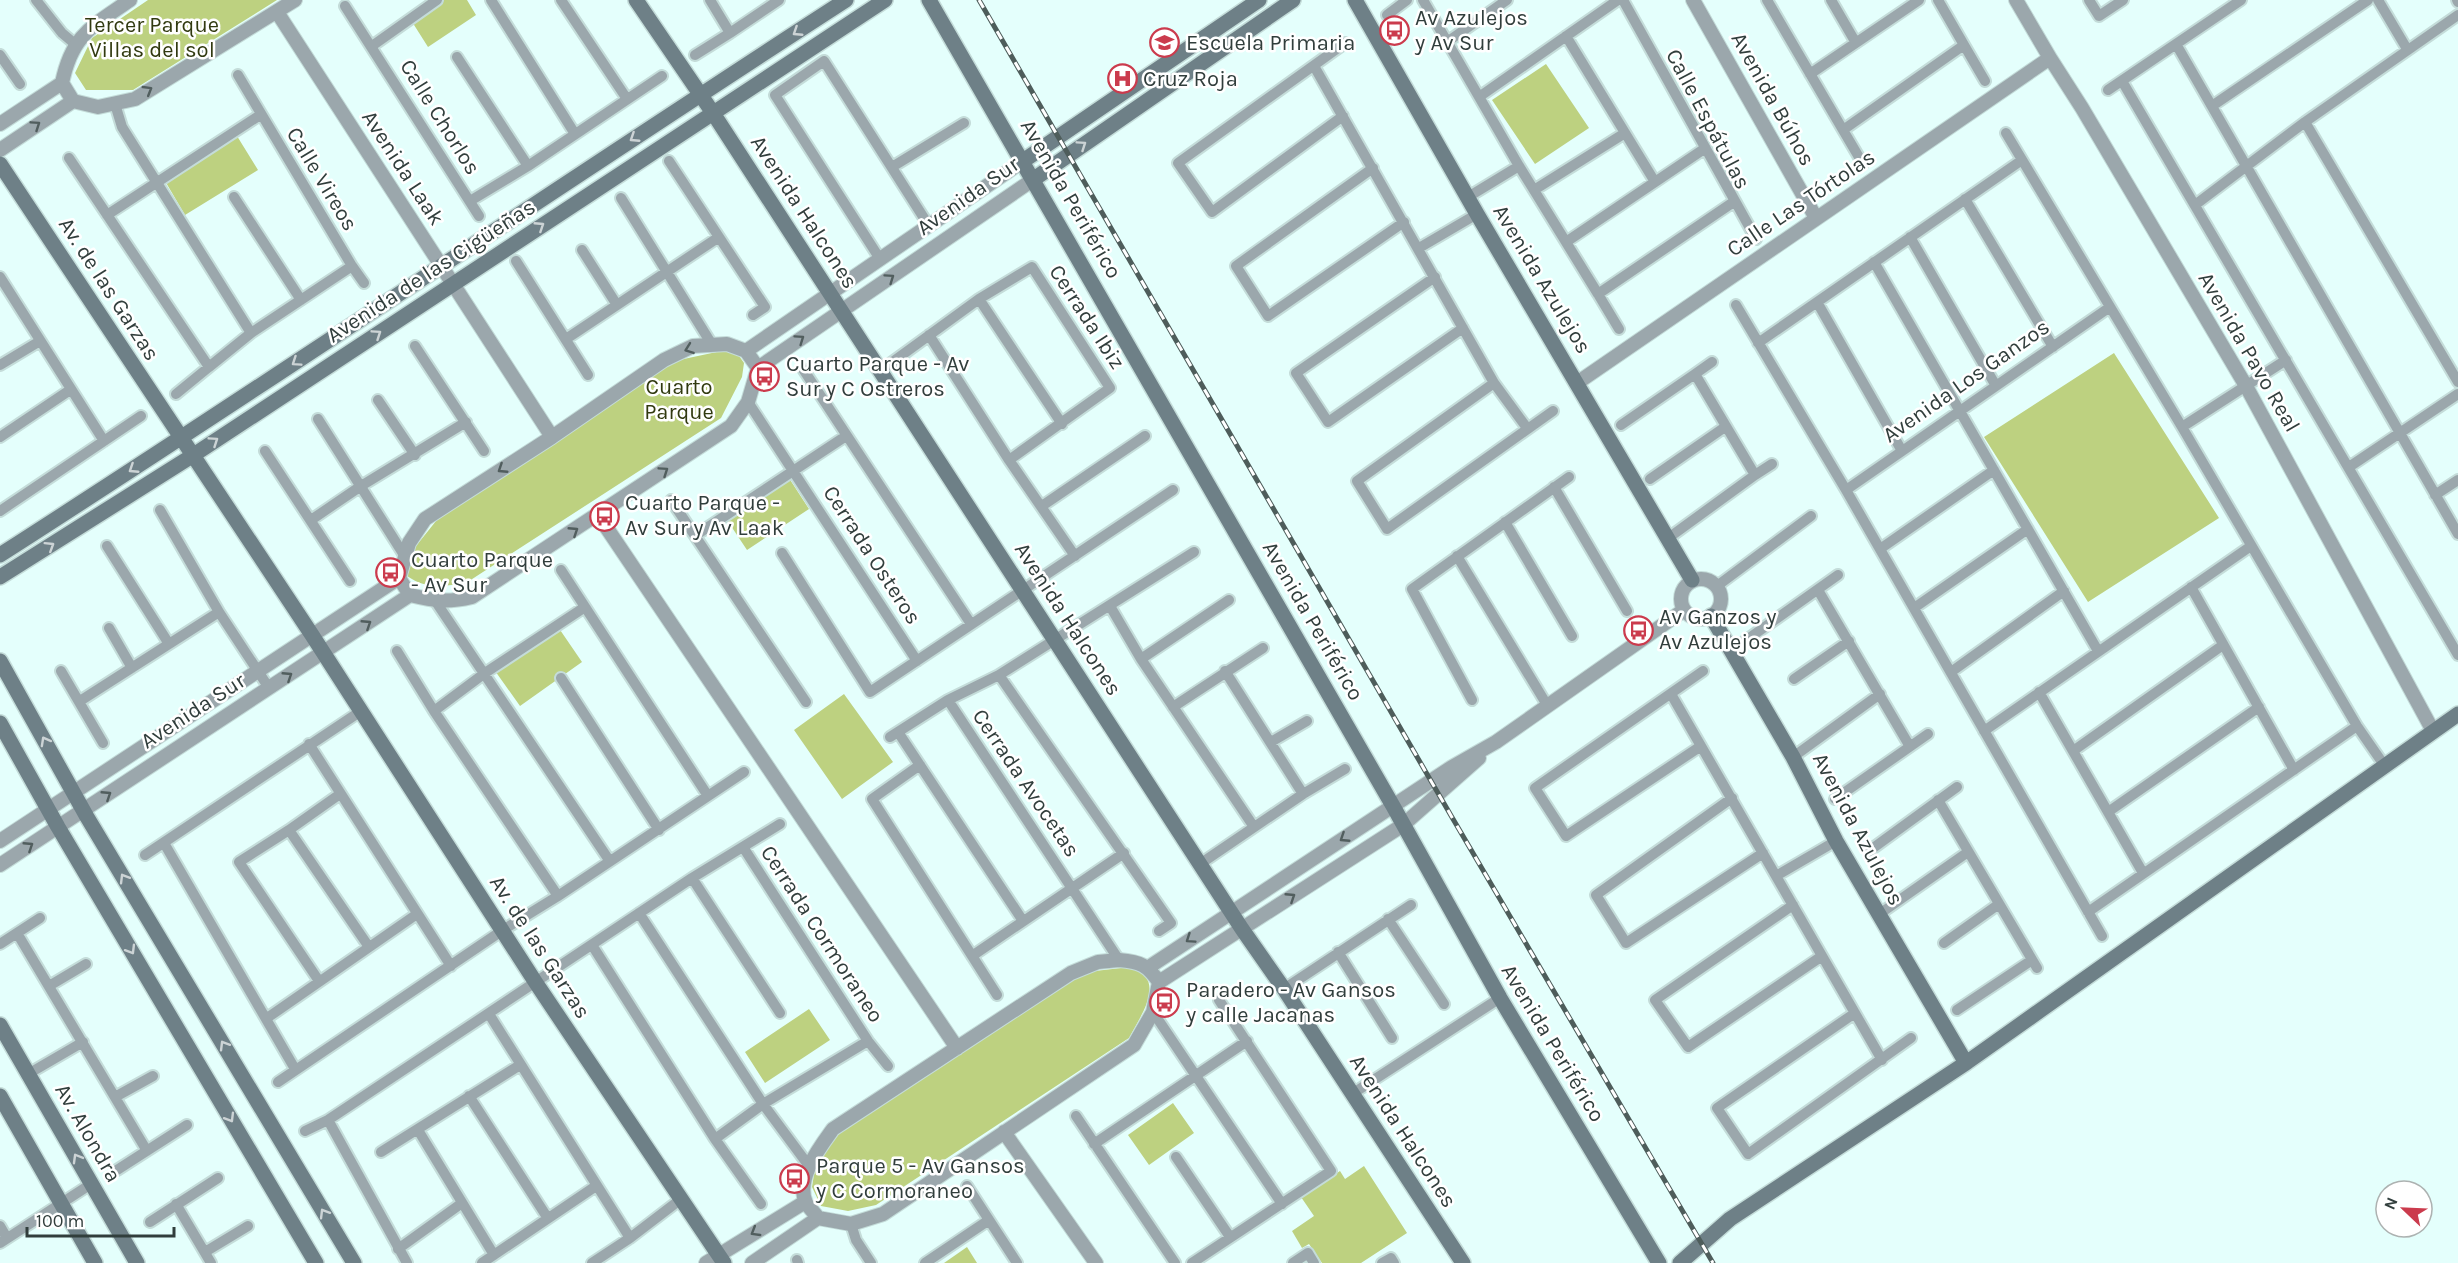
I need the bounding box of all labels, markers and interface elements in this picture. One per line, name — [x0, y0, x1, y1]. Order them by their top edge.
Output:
place label: Av Azulejos y Av Sur — [1414, 5, 1528, 56]
park label: Tercer Parque Villas del sol — [85, 12, 219, 63]
bus stop icon: Av Azulejos y Av Sur — [1378, 15, 1410, 47]
one-way arrow — [793, 24, 803, 36]
school or university icon: Escuela Primaria — [1149, 27, 1181, 59]
street label: Avenida Búhos — [1726, 28, 1820, 170]
place label: Escuela Primaria — [1186, 30, 1355, 56]
street label: Calle Espátulas — [1660, 45, 1756, 193]
street label: Calle Chorlos — [394, 55, 486, 179]
hospital icon: Cruz Roja — [1106, 63, 1138, 95]
place label: Cruz Roja — [1143, 66, 1238, 92]
one-way arrow — [142, 86, 152, 98]
street label: Avenida Laak — [356, 106, 450, 230]
street label: Avenida Periférico — [1015, 115, 1127, 283]
one-way arrow — [30, 121, 41, 132]
street label: Calle Vireos — [281, 122, 363, 236]
one-way arrow — [629, 131, 640, 142]
street label: Avenida Halcones — [745, 131, 863, 293]
one-way arrow — [1075, 141, 1086, 152]
street label: Calle Las Tórtolas — [1722, 144, 1880, 262]
street label: Avenida Sur — [912, 151, 1024, 241]
street label: Avenida de las Cigüeñas — [322, 194, 540, 348]
street label: Avenida Azulejos — [1487, 200, 1597, 358]
street label: Av. de las Garzas — [53, 213, 165, 365]
one-way arrow — [534, 222, 544, 234]
street label: Cerrada Ibiz — [1044, 260, 1130, 374]
street label: Avenida Pavo Real — [2193, 267, 2305, 437]
one-way arrow — [883, 274, 894, 285]
street label: Avenida Los Ganzos — [1878, 314, 2054, 448]
one-way arrow — [371, 329, 381, 341]
one-way arrow — [793, 335, 804, 346]
one-way arrow — [685, 341, 695, 354]
place label: Cuarto Parque - Av Sur y C Ostreros — [786, 351, 969, 402]
one-way arrow — [292, 355, 303, 366]
bus stop icon: Cuarto Parque - Av Sur y C Ostreros — [749, 361, 781, 393]
park label: Cuarto Parque — [644, 374, 714, 425]
one-way arrow — [208, 438, 219, 449]
one-way arrow — [498, 461, 509, 472]
one-way arrow — [129, 462, 140, 473]
one-way arrow — [658, 466, 668, 478]
street label: Cerrada Osteros — [818, 481, 926, 629]
place label: Cuarto Parque - Av Sur y Av Laak — [625, 490, 784, 541]
bus stop icon: Cuarto Parque - Av Sur y Av Laak — [588, 500, 620, 532]
one-way arrow — [568, 526, 578, 538]
street label: Avenida Periférico — [1257, 537, 1369, 705]
street label: Avenida Halcones — [1009, 538, 1127, 700]
one-way arrow — [43, 542, 54, 553]
place label: Cuarto Parque - Av Sur — [411, 547, 553, 598]
bus stop icon: Cuarto Parque - Av Sur — [374, 557, 406, 589]
place label: Av Ganzos y Av Azulejos — [1659, 604, 1776, 655]
bus stop icon: Av Ganzos y Av Azulejos — [1622, 614, 1654, 646]
one-way arrow — [360, 620, 371, 631]
street label: Avenida Sur — [136, 668, 250, 754]
one-way arrow — [281, 672, 292, 683]
street label: Cerrada Avocetas — [967, 704, 1085, 862]
one-way arrow — [41, 737, 52, 747]
street label: Avenida Azulejos — [1807, 748, 1909, 910]
one-way arrow — [100, 791, 111, 802]
one-way arrow — [1340, 831, 1351, 842]
street label: Cerrada Cormoraneo — [755, 841, 889, 1027]
one-way arrow — [22, 842, 33, 853]
street label: Av. de las Garzas — [484, 871, 596, 1023]
one-way arrow — [119, 874, 131, 884]
one-way arrow — [1285, 893, 1295, 905]
one-way arrow — [1186, 932, 1197, 943]
one-way arrow — [123, 944, 135, 954]
street label: Avenida Periférico — [1496, 959, 1610, 1127]
place label: Paradero - Av Gansos y calle Jacanas — [1185, 977, 1396, 1028]
bus stop icon: Paradero - Av Gansos y calle Jacanas — [1149, 987, 1181, 1019]
one-way arrow — [219, 1041, 231, 1051]
street label: Avenida Halcones — [1344, 1050, 1462, 1212]
street label: Av. Alondra — [49, 1079, 127, 1187]
one-way arrow — [222, 1112, 234, 1122]
place label: Parque 5 - Av Gansos y C Cormoraneo — [815, 1153, 1025, 1204]
one-way arrow — [72, 1154, 84, 1164]
bus stop icon: Parque 5 - Av Gansos y C Cormoraneo — [779, 1163, 811, 1195]
north arrow — [2374, 1179, 2434, 1239]
text: N — [2380, 1194, 2402, 1212]
scale bar — [27, 1200, 174, 1238]
one-way arrow — [319, 1209, 331, 1219]
text: 100 m — [36, 1210, 84, 1232]
one-way arrow — [751, 1225, 761, 1236]

